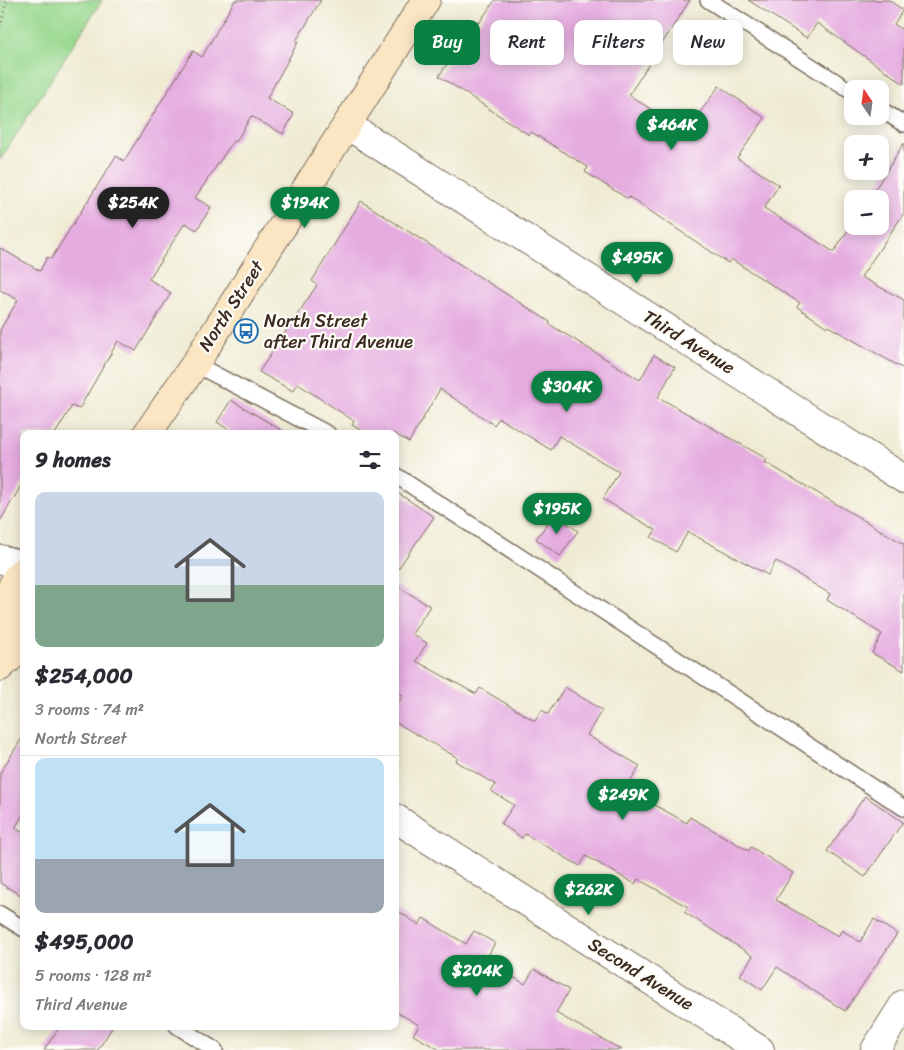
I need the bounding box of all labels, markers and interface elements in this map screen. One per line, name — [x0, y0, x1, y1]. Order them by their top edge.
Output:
chip: Buy — [414, 20, 480, 65]
chip: Rent — [490, 20, 564, 65]
chip: Filters — [574, 20, 663, 65]
chip: New — [673, 20, 743, 65]
north arrow — [844, 80, 889, 125]
map controls — [844, 80, 889, 235]
pin: $464K — [637, 108, 707, 151]
text: $464K — [647, 110, 697, 139]
button: + — [844, 135, 889, 180]
pin: $254K — [98, 186, 168, 229]
pin: $194K — [270, 186, 340, 229]
text: $254K — [108, 188, 158, 217]
text: $194K — [281, 188, 329, 217]
button: − — [844, 190, 889, 235]
pin: $495K — [602, 242, 672, 284]
text: $495K — [612, 243, 662, 272]
street label: North Street — [189, 253, 273, 358]
street label: Third Avenue — [636, 301, 742, 383]
place label: North Street after Third Avenue — [264, 305, 413, 358]
bus stop icon: North Street after Third Avenue — [233, 318, 259, 344]
pin: $304K — [532, 370, 602, 413]
text: $304K — [542, 372, 592, 401]
text: 9 homes — [35, 441, 111, 479]
icon: filters — [356, 446, 384, 474]
pin: $195K — [522, 492, 592, 535]
text: $195K — [534, 494, 580, 523]
icon: home — [165, 525, 255, 615]
text: $254,000 — [35, 657, 133, 695]
text: 3 rooms · 74 m² — [35, 695, 144, 724]
text: North Street — [35, 724, 127, 753]
pin: $249K — [588, 778, 658, 821]
text: $249K — [598, 780, 648, 809]
icon: home — [165, 790, 255, 880]
pin: $262K — [554, 874, 624, 916]
text: $262K — [565, 875, 613, 904]
text: $495,000 — [35, 923, 133, 961]
street label: Second Avenue — [582, 929, 700, 1019]
pin: $204K — [442, 954, 512, 997]
text: $204K — [452, 956, 502, 985]
text: 5 rooms · 128 m² — [35, 961, 152, 990]
text: Third Avenue — [35, 990, 127, 1019]

